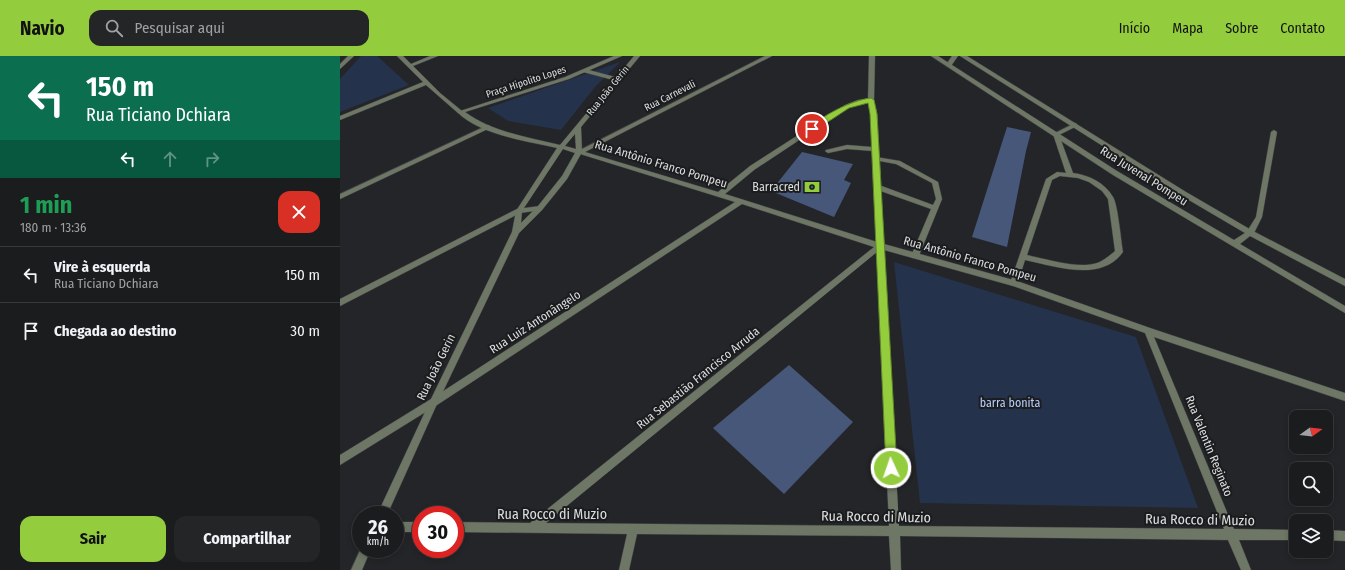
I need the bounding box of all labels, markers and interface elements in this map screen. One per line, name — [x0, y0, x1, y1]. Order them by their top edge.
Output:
search box — [89, 10, 369, 46]
text: Navio — [20, 17, 65, 40]
icon: search — [103, 17, 125, 39]
text: Pesquisar aqui — [135, 19, 225, 37]
text: Início — [1119, 20, 1150, 37]
text: Mapa — [1172, 20, 1203, 37]
text: Sobre — [1225, 20, 1258, 37]
text: Contato — [1280, 20, 1325, 37]
street label: Praça Hipolito Lopes — [484, 63, 568, 101]
street label: Rua João Gerin — [584, 64, 632, 118]
text: 150 m — [86, 70, 154, 103]
icon: left — [20, 72, 72, 124]
street label: Rua Carnevali — [642, 78, 698, 114]
text: Rua Ticiano Dchiara — [86, 104, 231, 126]
pin — [795, 112, 829, 146]
icon: arrive — [801, 118, 823, 140]
street label: Rua Antônio Franco Pompeu — [593, 137, 729, 191]
street label: Rua Juvenal Pompeu — [1098, 143, 1190, 209]
icon: left — [117, 148, 139, 170]
icon: ahead — [159, 148, 181, 170]
icon: right — [201, 148, 223, 170]
bank icon: Barracred — [803, 178, 821, 196]
place label: Barracred — [752, 180, 800, 194]
text: 1 min — [20, 191, 72, 219]
button: close — [278, 191, 320, 233]
text: 180 m · 13:36 — [20, 220, 86, 235]
street label: Rua Antônio Franco Pompeu — [902, 233, 1038, 285]
text: Vire à esquerda — [54, 258, 151, 276]
icon: left — [20, 264, 42, 286]
text: 150 m — [284, 266, 320, 284]
text: Rua Ticiano Dchiara — [54, 276, 159, 291]
street label: Rua Luiz Antonângelo — [487, 287, 583, 357]
icon: arrive — [20, 320, 42, 342]
text: Chegada ao destino — [54, 322, 176, 340]
text: 30 m — [290, 322, 320, 340]
street label: Rua Sebastião Francisco Arruda — [634, 324, 762, 432]
street label: Rua João Gerin — [414, 331, 458, 403]
street label: Rua Valentin Reginato — [1182, 394, 1236, 498]
park label: barra bonita — [980, 396, 1040, 410]
north arrow — [1289, 410, 1333, 454]
map controls — [1289, 410, 1333, 558]
position arrow — [870, 447, 912, 489]
button: search — [1289, 462, 1333, 506]
speed limit sign: 30 — [412, 506, 464, 558]
street label: Rua Rocco di Muzio — [497, 506, 607, 523]
street label: Rua Rocco di Muzio — [821, 508, 931, 526]
street label: Rua Rocco di Muzio — [1145, 511, 1255, 529]
button: layers — [1289, 514, 1333, 558]
text: 26 — [368, 515, 388, 539]
button: Sair — [20, 516, 166, 562]
button: Compartilhar — [174, 516, 320, 562]
text: km/h — [367, 536, 389, 548]

